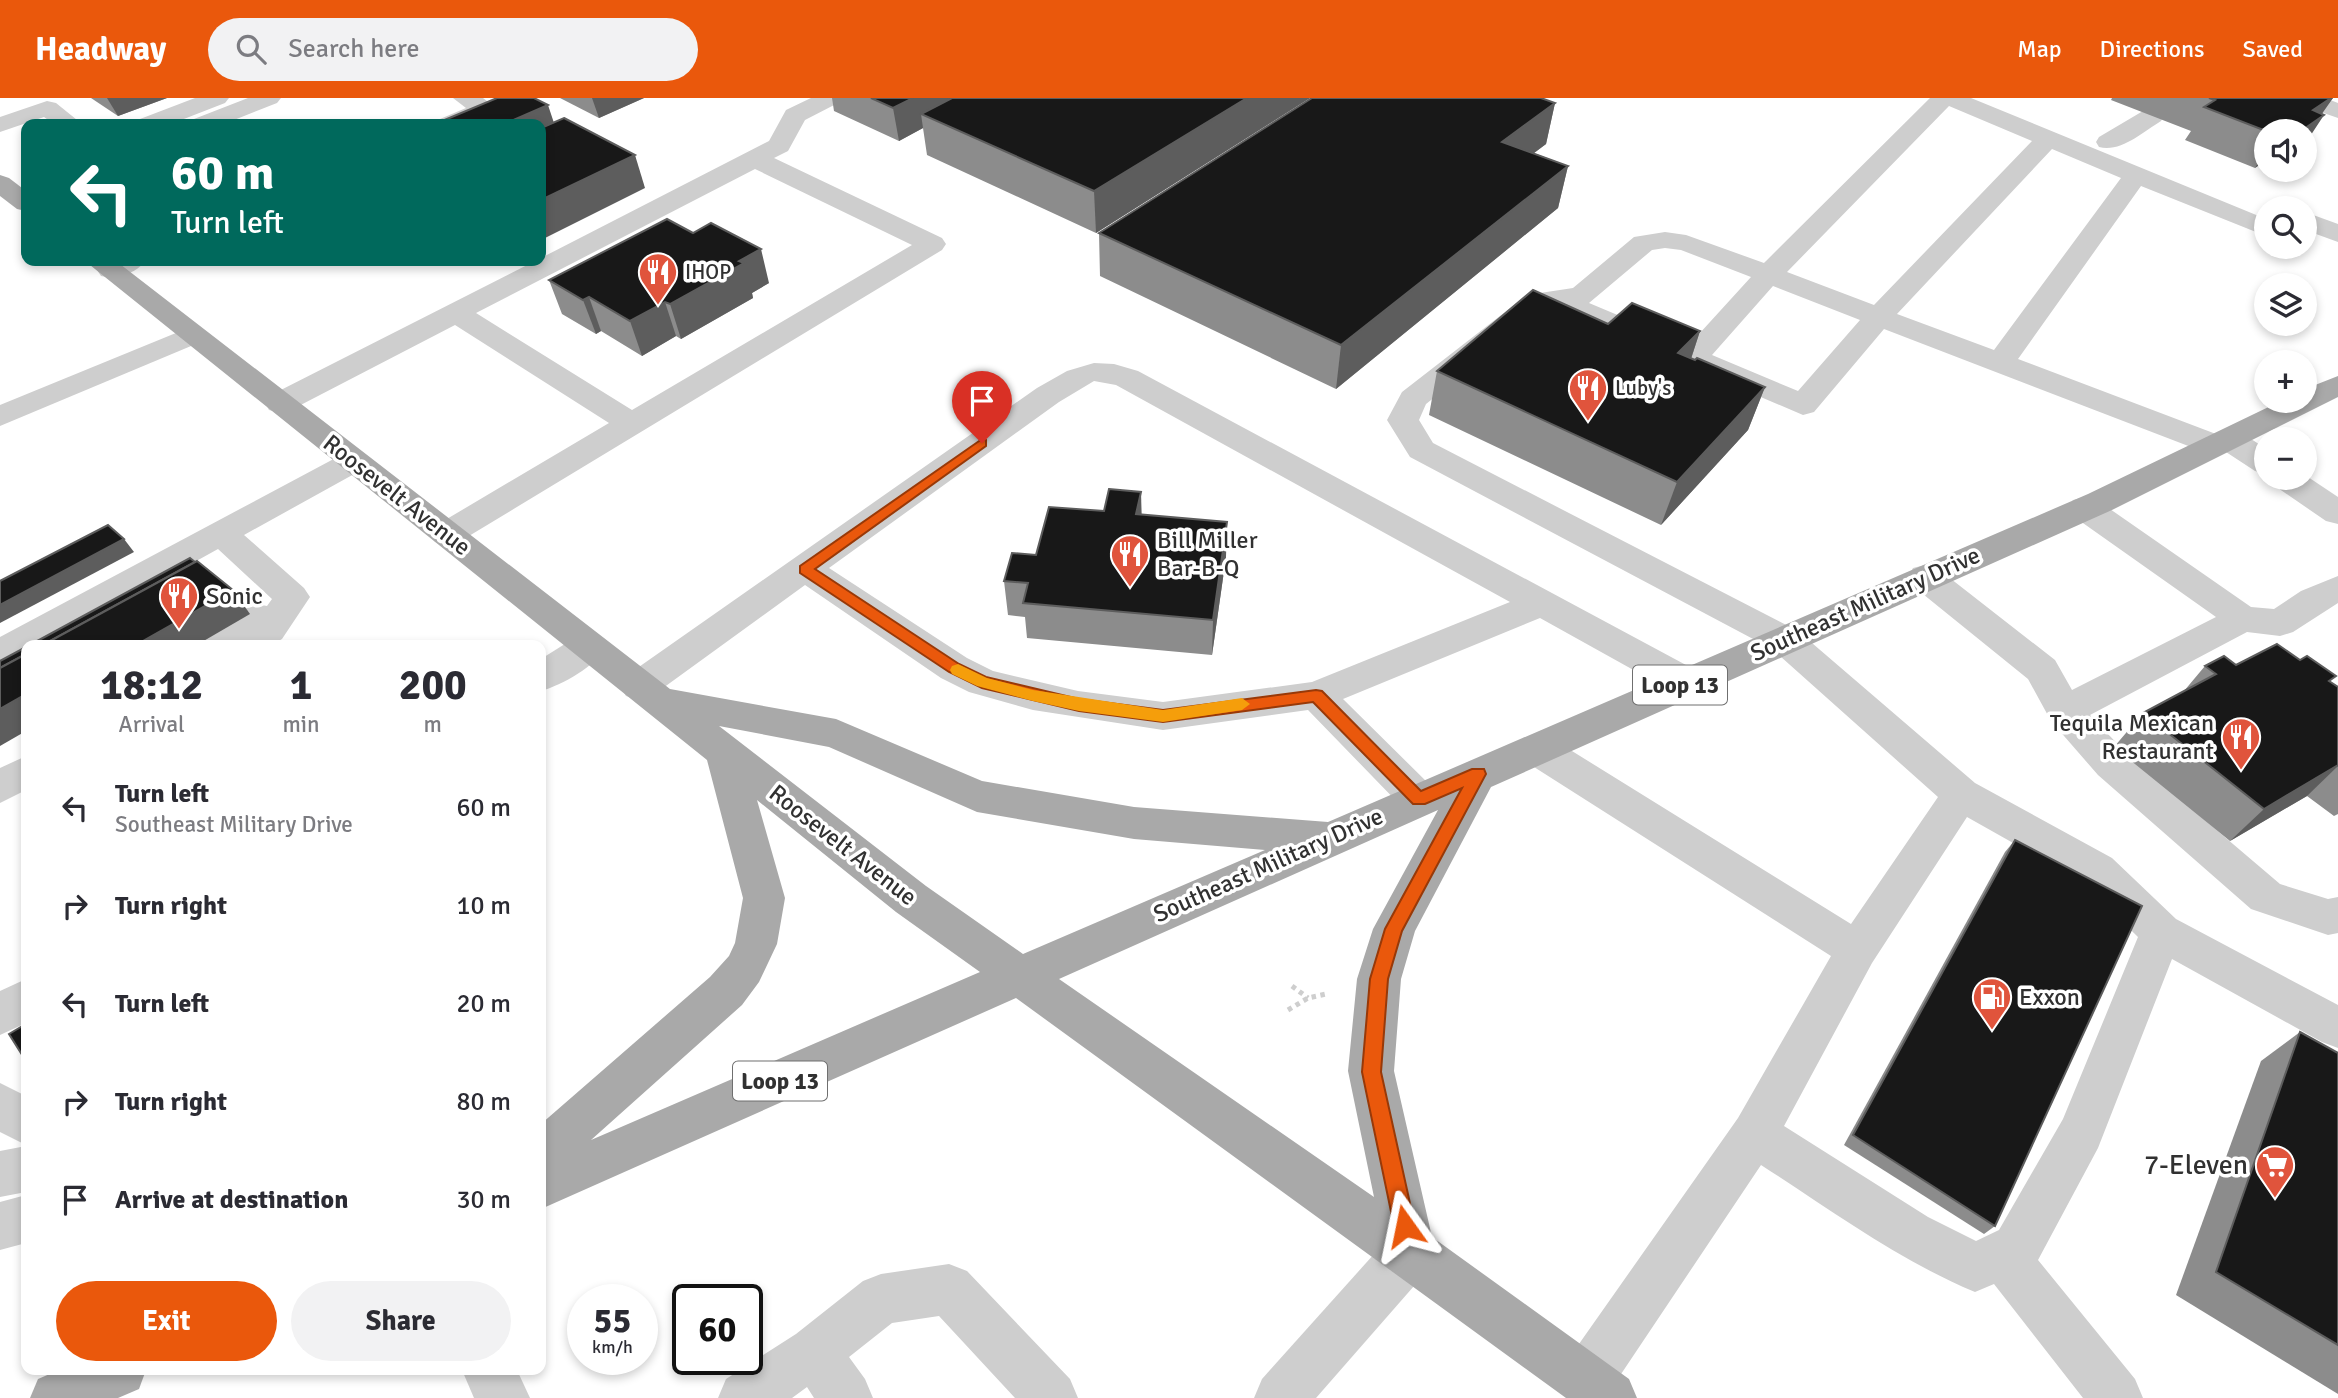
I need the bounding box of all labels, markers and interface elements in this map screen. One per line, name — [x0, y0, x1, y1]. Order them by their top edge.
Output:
search box — [208, 18, 698, 81]
text: Headway — [35, 29, 166, 70]
icon: search — [232, 30, 270, 68]
text: Search here — [288, 33, 419, 65]
text: Map — [2017, 34, 2062, 64]
text: Directions — [2100, 34, 2205, 64]
text: Saved — [2243, 34, 2303, 64]
map controls — [2254, 119, 2317, 490]
button: sound — [2254, 119, 2317, 182]
text: 60 m — [171, 143, 274, 203]
icon: left — [56, 147, 147, 238]
button: search — [2254, 196, 2317, 259]
text: Turn left — [171, 203, 284, 242]
restaurant icon: IHOP — [637, 251, 679, 306]
place label: IHOP — [685, 259, 731, 285]
button: layers — [2254, 273, 2317, 336]
button: + — [2254, 350, 2317, 413]
restaurant icon: Luby's — [1567, 367, 1609, 422]
pin — [952, 371, 1012, 443]
place label: Luby's — [1615, 375, 1671, 401]
icon: arrive — [963, 382, 1001, 420]
button: − — [2254, 427, 2317, 490]
street label: Roosevelt Avenue — [317, 428, 477, 562]
place label: Bill Miller Bar-B-Q — [1157, 525, 1258, 583]
restaurant icon: Bill Miller Bar-B-Q — [1109, 533, 1151, 588]
street label: Southeast Military Drive — [1746, 540, 1984, 668]
restaurant icon: Sonic — [158, 575, 200, 630]
place label: Sonic — [206, 581, 263, 611]
text: 18:12 — [100, 660, 203, 711]
text: 1 — [290, 660, 312, 711]
text: 200 — [399, 660, 467, 711]
road number: Loop 13 — [1633, 666, 1727, 705]
place label: Tequila Mexican Restaurant — [2050, 708, 2214, 766]
text: Arrival — [119, 710, 185, 739]
text: min — [282, 710, 320, 739]
text: m — [424, 710, 442, 739]
restaurant icon: Tequila Mexican Restaurant — [2220, 716, 2262, 771]
text: Turn left — [115, 778, 209, 810]
street label: Roosevelt Avenue — [763, 778, 923, 912]
icon: left — [56, 789, 94, 827]
text: 60 m — [456, 792, 511, 824]
street label: Southeast Military Drive — [1149, 801, 1387, 929]
text: Southeast Military Drive — [115, 810, 353, 839]
icon: right — [56, 887, 94, 925]
text: Turn right — [115, 890, 227, 922]
text: 10 m — [456, 890, 511, 922]
fuel station icon: Exxon — [1971, 976, 2013, 1031]
place label: Exxon — [2019, 982, 2080, 1012]
icon: left — [56, 985, 94, 1023]
text: Turn left — [115, 988, 209, 1020]
text: 20 m — [456, 988, 511, 1020]
road number: Loop 13 — [733, 1062, 827, 1100]
icon: right — [56, 1083, 94, 1121]
text: Turn right — [115, 1086, 227, 1118]
text: 80 m — [456, 1086, 511, 1118]
supermarket icon: 7-Eleven — [2254, 1144, 2296, 1199]
place label: 7-Eleven — [2144, 1148, 2248, 1182]
icon: arrive — [56, 1181, 94, 1219]
text: Arrive at destination — [115, 1184, 348, 1216]
text: 30 m — [456, 1184, 511, 1216]
position arrow — [1368, 1189, 1442, 1263]
button: Exit — [56, 1281, 277, 1361]
button: Share — [291, 1281, 511, 1361]
speed limit sign: 60 — [672, 1284, 763, 1375]
text: 55 — [594, 1299, 631, 1342]
text: km/h — [592, 1336, 633, 1358]

